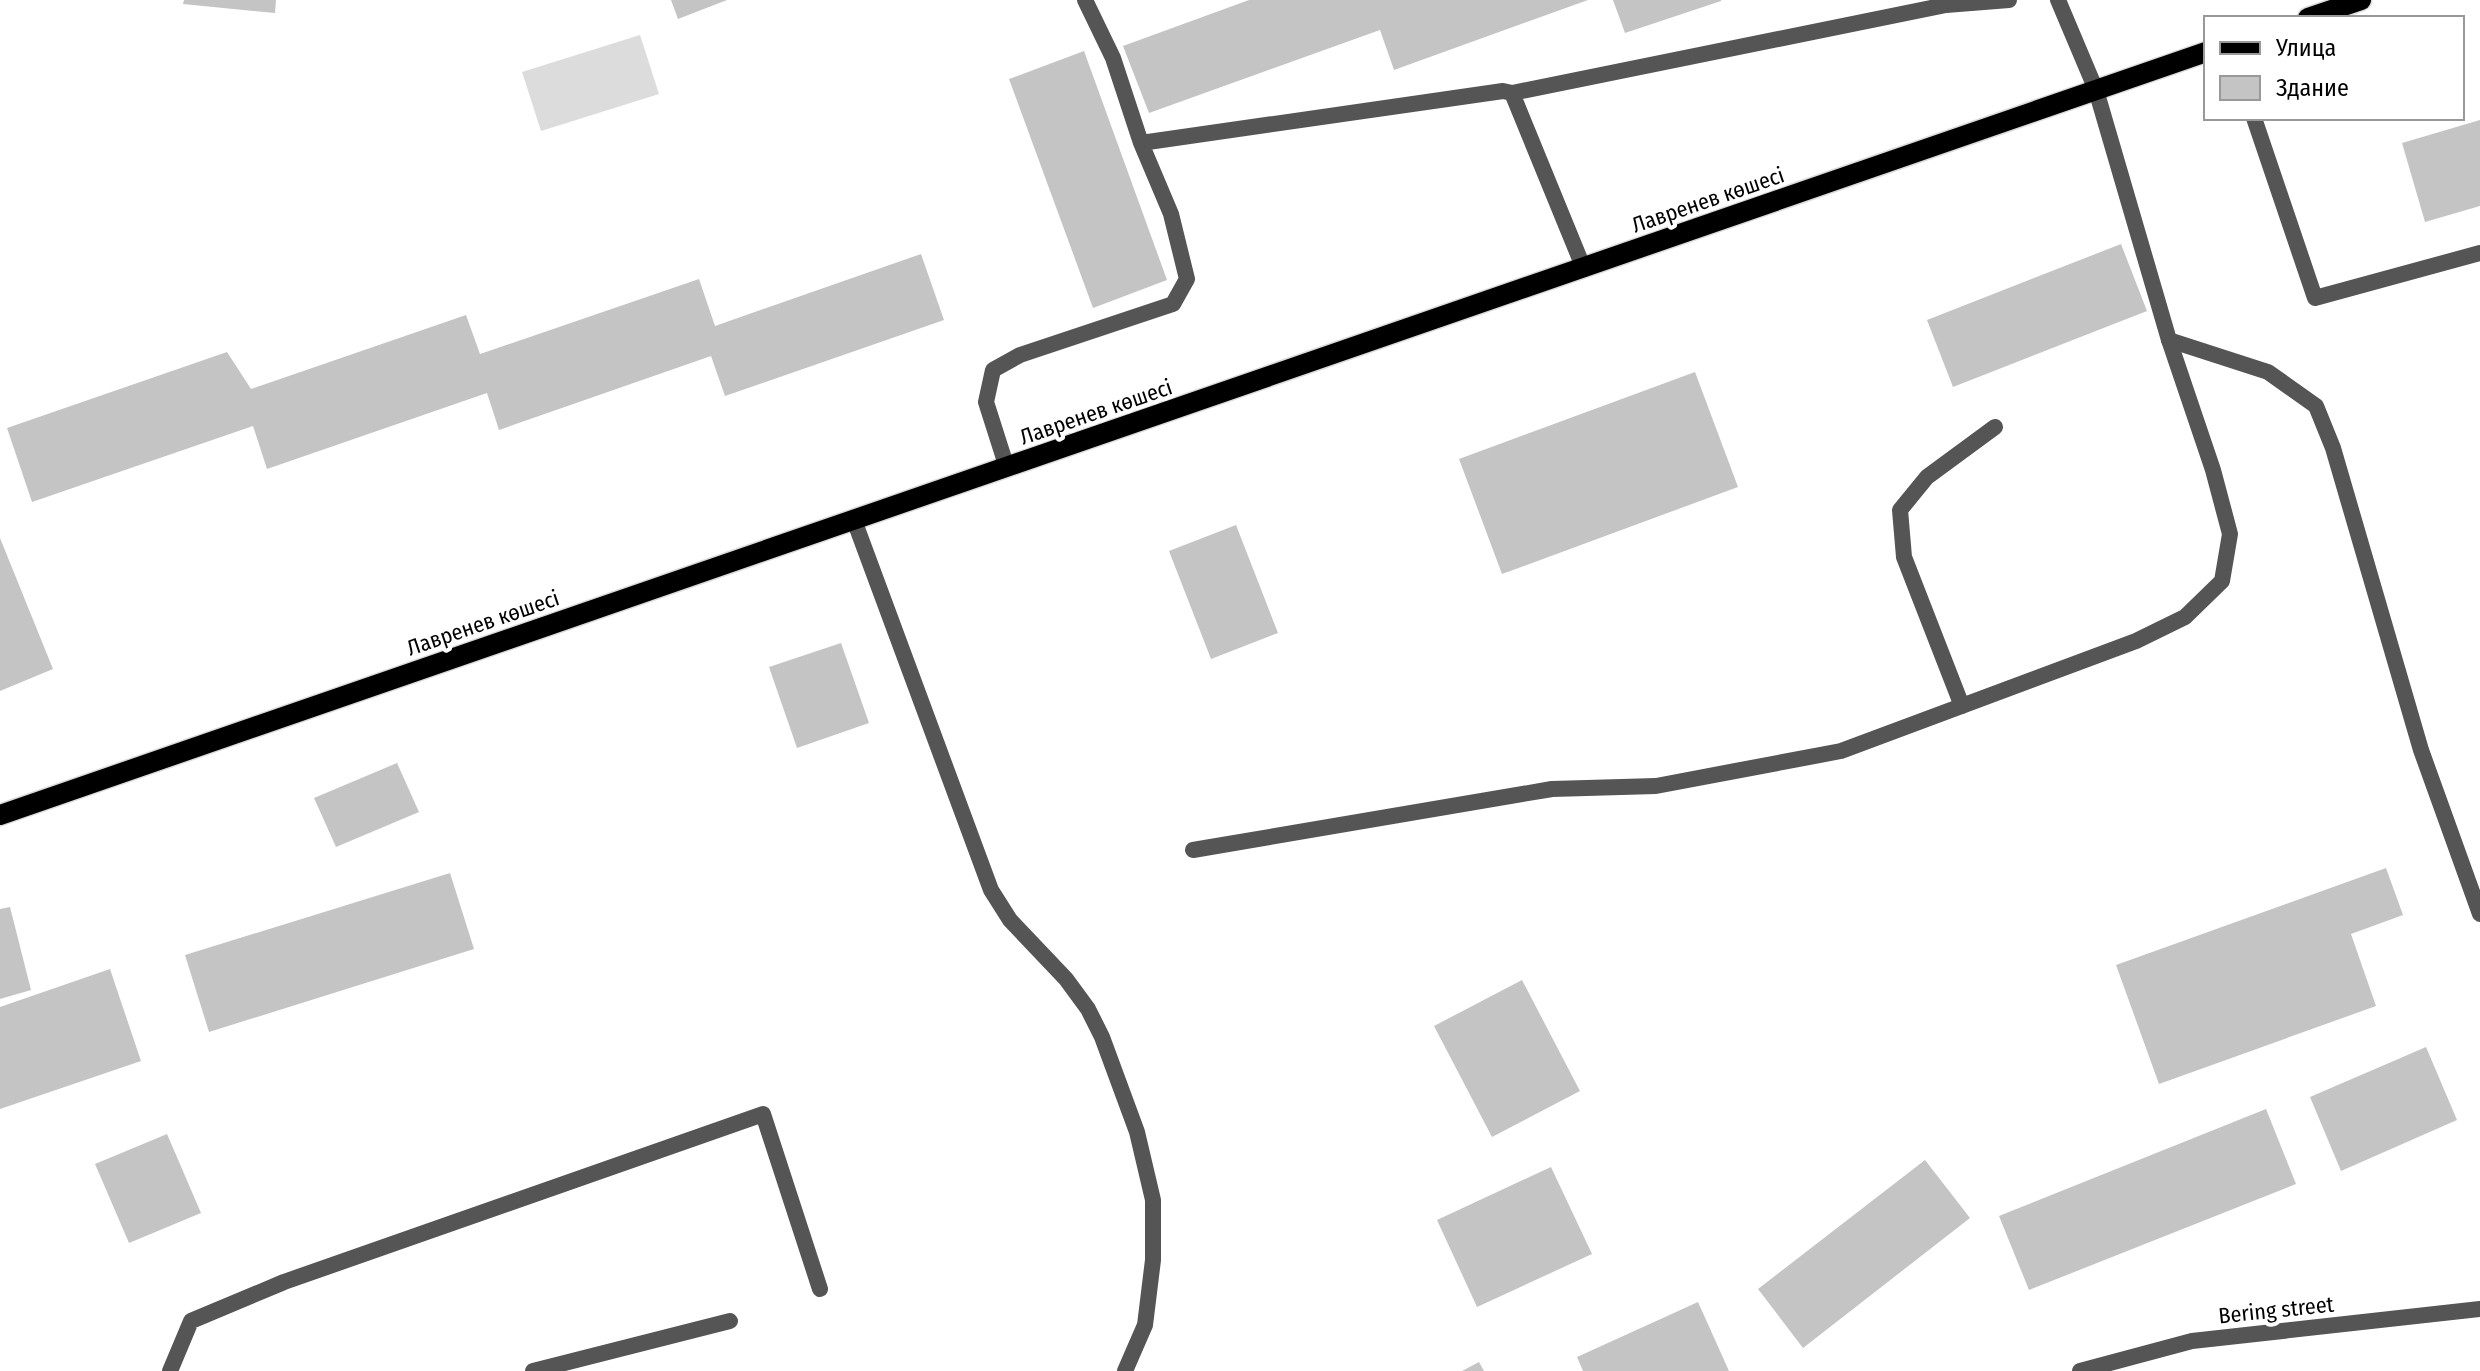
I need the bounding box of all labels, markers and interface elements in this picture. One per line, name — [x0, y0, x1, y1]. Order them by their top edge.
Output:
legend — [2204, 16, 2464, 120]
text: Улица — [2275, 34, 2336, 62]
text: Здание — [2276, 74, 2349, 102]
street label: Лавренев көшесі — [1628, 161, 1788, 239]
street label: Лавренев көшесі — [1016, 373, 1176, 451]
street label: Лавренев көшесі — [403, 584, 563, 662]
street label: Bering street — [2217, 1290, 2336, 1329]

